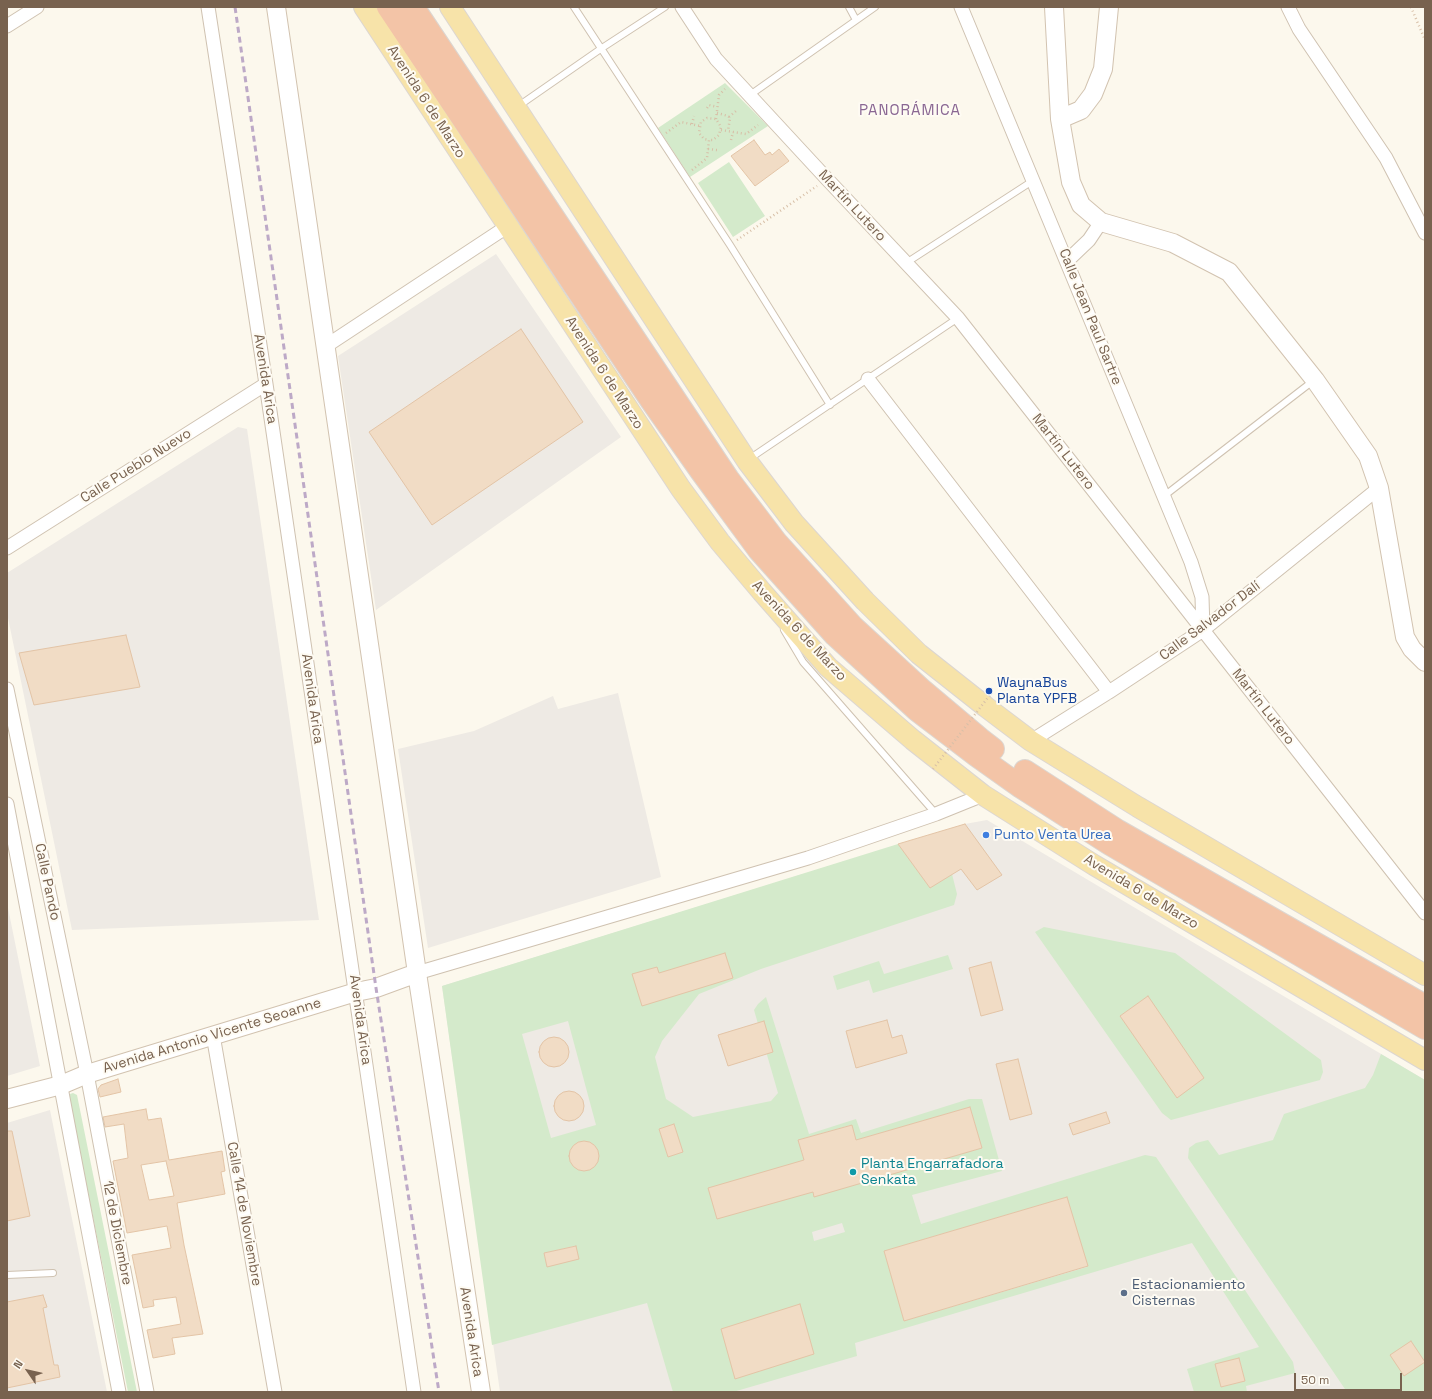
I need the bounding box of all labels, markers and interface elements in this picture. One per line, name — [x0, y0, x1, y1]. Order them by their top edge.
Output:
street label: Avenida 6 de Marzo — [383, 43, 469, 161]
district label: PANORÁMICA — [859, 102, 961, 120]
street label: Martín Lutero — [815, 167, 889, 245]
street label: Calle Jean Paul Sartre — [1055, 246, 1125, 388]
street label: Avenida 6 de Marzo — [561, 314, 647, 432]
street label: Avenida Arica — [250, 333, 280, 425]
street label: Martín Lutero — [1028, 411, 1098, 493]
street label: Calle Pueblo Nuevo — [77, 425, 195, 507]
street label: Avenida 6 de Marzo — [748, 577, 850, 685]
street label: Calle Salvador Dalí — [1156, 578, 1264, 664]
street label: Avenida Arica — [297, 653, 327, 745]
street label: Martín Lutero — [1228, 666, 1298, 748]
place label: WaynaBus Planta YPFB — [997, 675, 1077, 708]
marker: WaynaBus Planta YPFB — [984, 686, 994, 696]
place label: Punto Venta Urea — [994, 827, 1111, 843]
marker: Punto Venta Urea — [981, 830, 991, 840]
street label: Calle Pando — [31, 842, 63, 922]
street label: Avenida 6 de Marzo — [1081, 851, 1201, 933]
street label: Avenida Arica — [345, 974, 375, 1066]
street label: Avenida Antonio Vicente Seoanne — [101, 995, 323, 1077]
street label: Calle 14 de Noviembre — [223, 1141, 265, 1287]
place label: Planta Engarrafadora Senkata — [861, 1156, 1003, 1188]
marker: Planta Engarrafadora Senkata — [848, 1167, 858, 1177]
street label: 12 de Diciembre — [99, 1179, 135, 1287]
place label: Estacionamiento Cisternas — [1132, 1277, 1245, 1310]
street label: Avenida Arica — [456, 1286, 486, 1378]
marker: Estacionamiento Cisternas — [1119, 1288, 1129, 1298]
north arrow — [8, 1351, 48, 1391]
text: N — [10, 1357, 26, 1371]
scale bar — [1296, 1365, 1404, 1391]
text: 50 m — [1301, 1372, 1329, 1388]

